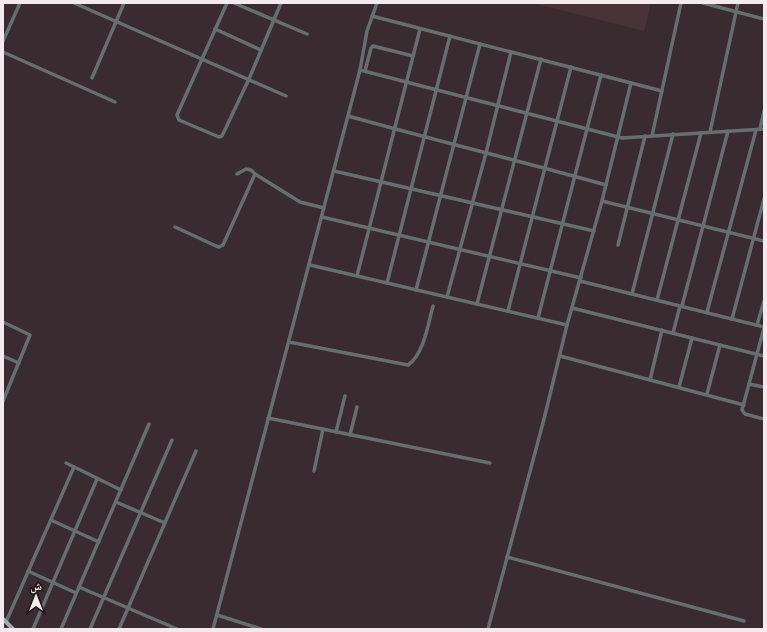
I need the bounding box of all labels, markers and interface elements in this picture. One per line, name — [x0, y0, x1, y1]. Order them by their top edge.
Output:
north arrow — [16, 576, 56, 616]
text: ش — [30, 580, 42, 594]

